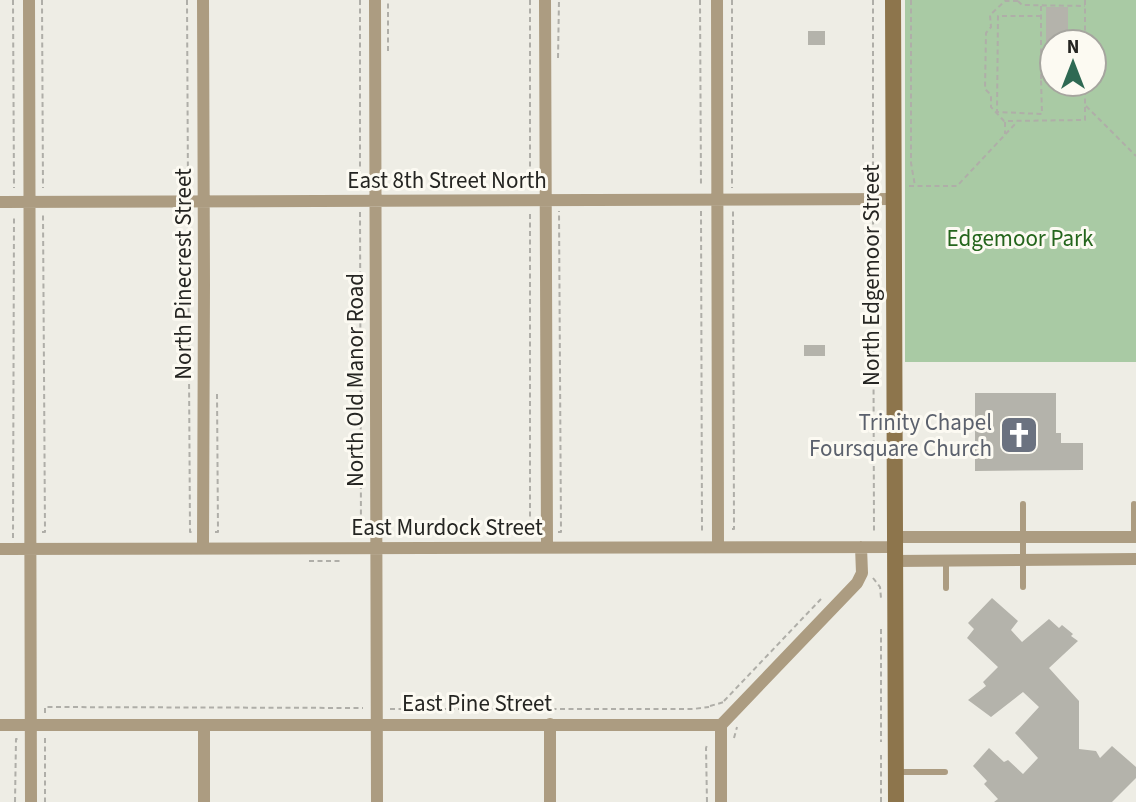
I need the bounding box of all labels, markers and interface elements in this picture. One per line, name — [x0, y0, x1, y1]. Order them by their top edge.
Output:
north arrow — [1038, 28, 1108, 98]
text: N — [1067, 34, 1079, 61]
street label: East 8th Street North — [347, 164, 547, 197]
street label: North Edgemoor Street — [855, 164, 888, 386]
street label: North Pinecrest Street — [167, 168, 200, 380]
park label: Edgemoor Park — [947, 222, 1094, 255]
street label: North Old Manor Road — [339, 273, 372, 487]
place label: Trinity Chapel Foursquare Church — [809, 406, 992, 465]
church icon: Trinity Chapel Foursquare Church — [998, 414, 1040, 456]
street label: East Murdock Street — [351, 511, 543, 544]
street label: East Pine Street — [402, 687, 552, 720]

